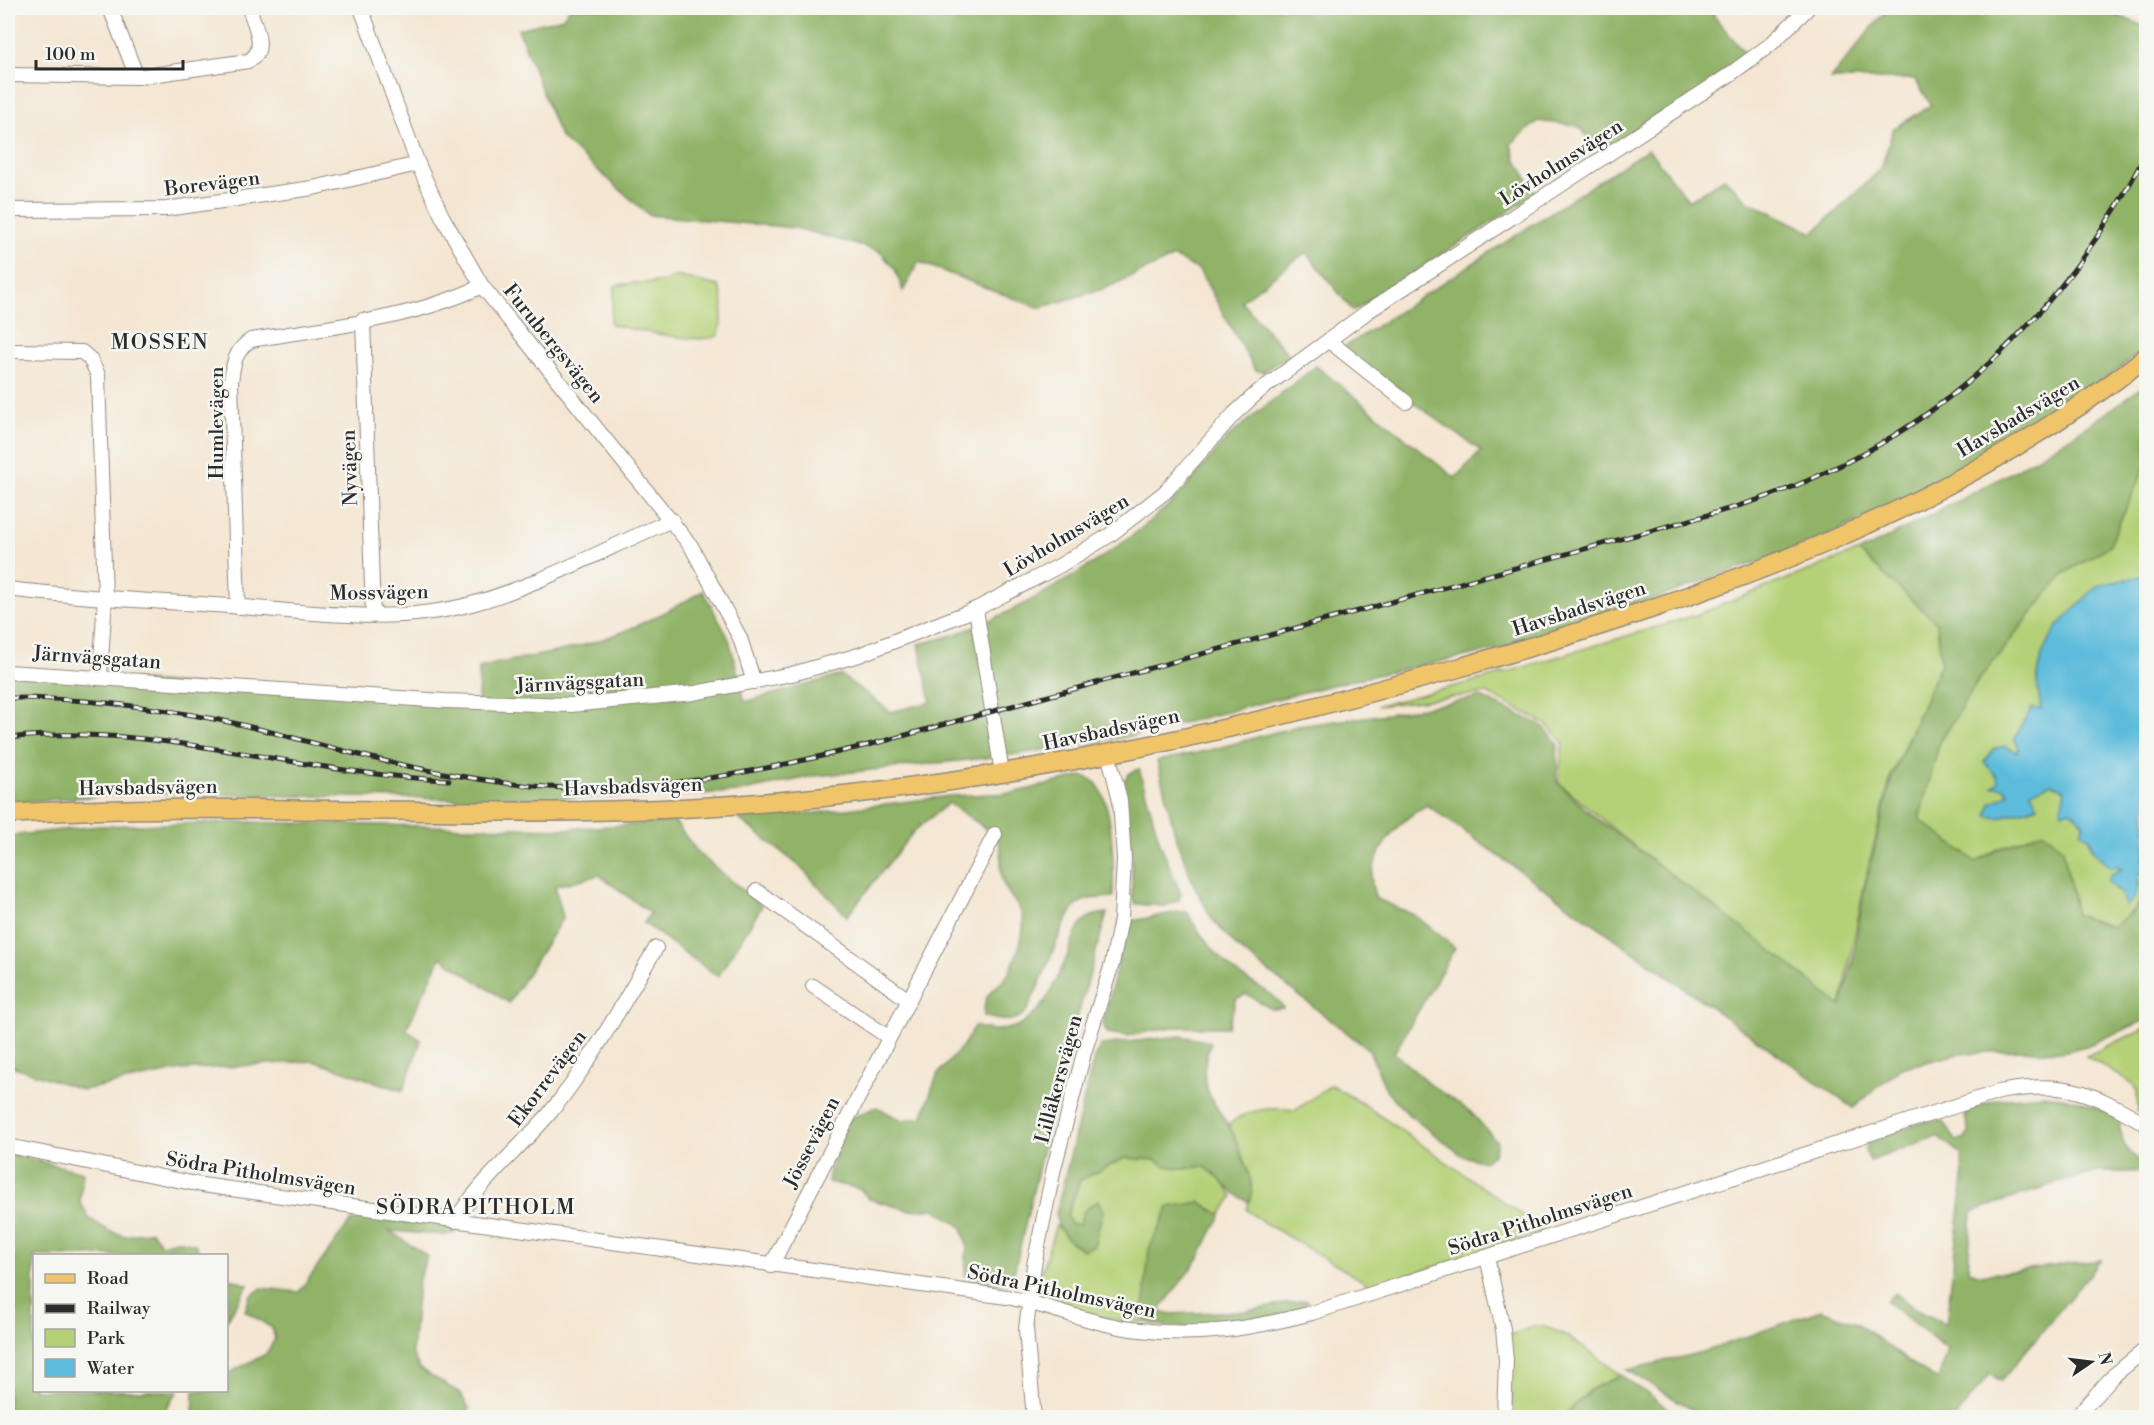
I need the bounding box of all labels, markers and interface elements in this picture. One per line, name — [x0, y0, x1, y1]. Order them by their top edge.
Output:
scale bar — [36, 33, 183, 71]
text: 100 m — [45, 43, 96, 66]
street label: Lövholmsvägen — [1495, 114, 1628, 212]
street label: Borevägen — [162, 166, 261, 203]
street label: Furubergsvägen — [497, 279, 609, 409]
district label: MOSSEN — [111, 330, 209, 356]
street label: Humlevägen — [205, 366, 230, 480]
street label: Havsbadsvägen — [1953, 371, 2085, 464]
street label: Nyvägen — [337, 429, 364, 507]
street label: Lövholmsvägen — [999, 489, 1134, 584]
street label: Havsbadsvägen — [1510, 576, 1649, 643]
street label: Mossvägen — [329, 580, 429, 607]
street label: Järnvägsgatan — [31, 641, 162, 675]
street label: Järnvägsgatan — [514, 668, 645, 699]
street label: Havsbadsvägen — [1041, 704, 1182, 757]
street label: Havsbadsvägen — [563, 773, 703, 802]
street label: Havsbadsvägen — [78, 775, 218, 802]
street label: Lillåkersvägen — [1030, 1012, 1089, 1146]
street label: Ekorrevägen — [504, 1025, 593, 1132]
street label: Jössevägen — [778, 1093, 846, 1194]
street label: Södra Pitholmsvägen — [164, 1147, 358, 1202]
street label: Södra Pitholmsvägen — [1445, 1179, 1636, 1262]
district label: SÖDRA PITHOLM — [376, 1193, 576, 1221]
legend — [33, 1254, 228, 1392]
street label: Södra Pitholmsvägen — [965, 1260, 1158, 1325]
text: Road — [87, 1267, 130, 1290]
text: Railway — [87, 1297, 151, 1320]
text: Park — [87, 1327, 126, 1350]
north arrow — [2061, 1332, 2121, 1392]
text: N — [2093, 1350, 2116, 1368]
text: Water — [86, 1357, 135, 1380]

